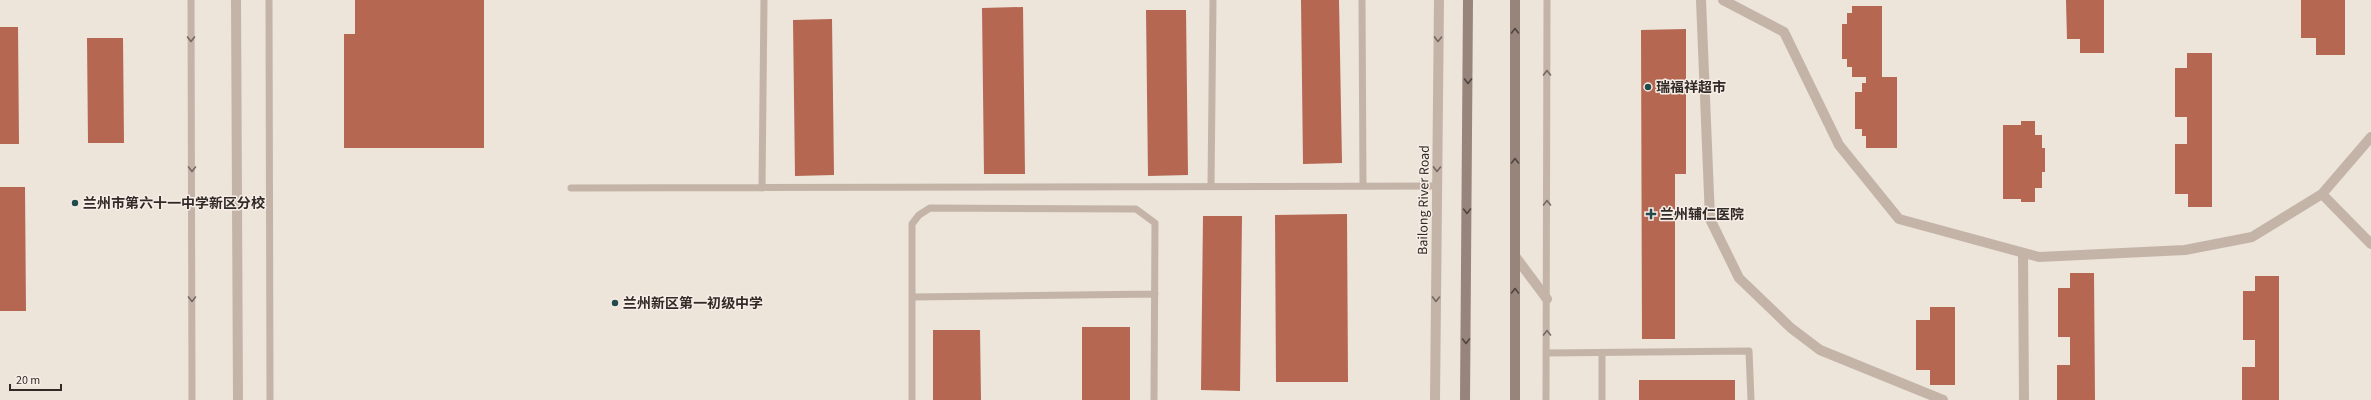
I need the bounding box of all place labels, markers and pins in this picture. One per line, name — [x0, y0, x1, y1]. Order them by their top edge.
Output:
place label: 瑞福祥超市 — [1656, 78, 1726, 98]
marker: 瑞福祥超市 — [1643, 82, 1653, 92]
place label: 兰州市第六十一中学新区分校 — [83, 194, 265, 214]
marker: 兰州市第六十一中学新区分校 — [70, 198, 80, 208]
place label: 兰州辅仁医院 — [1660, 205, 1744, 225]
marker: 兰州辅仁医院 — [1645, 208, 1657, 220]
place label: 兰州新区第一初级中学 — [623, 294, 763, 314]
marker: 兰州新区第一初级中学 — [610, 298, 620, 308]

